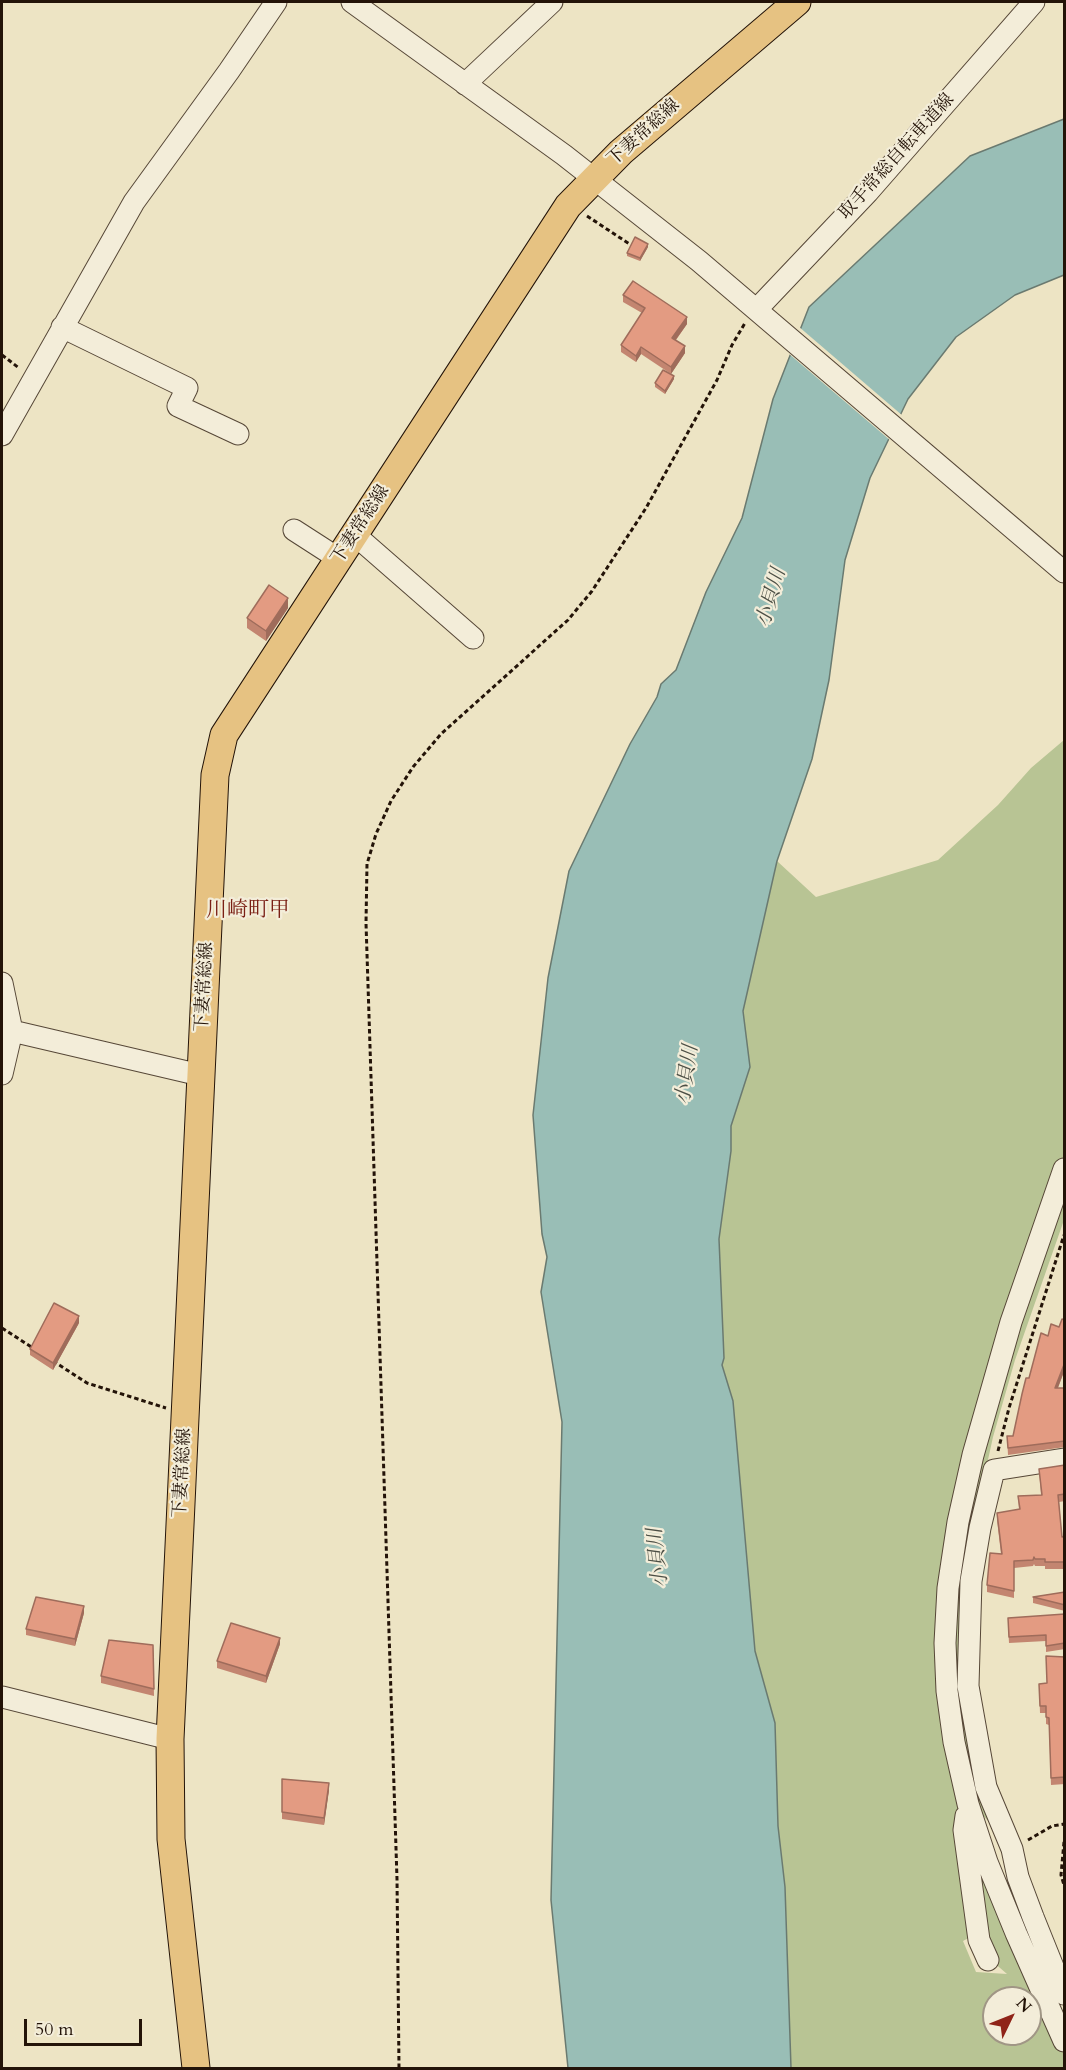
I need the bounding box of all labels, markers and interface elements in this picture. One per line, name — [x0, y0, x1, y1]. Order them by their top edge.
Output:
street label: 取手常総自転車道線 — [835, 90, 959, 224]
street label: 下妻常総線 — [603, 95, 685, 171]
street label: 下妻常総線 — [327, 481, 395, 569]
water label: 小貝川 — [752, 566, 792, 630]
district label: 川崎町甲 — [206, 898, 290, 924]
street label: 下妻常総線 — [192, 941, 218, 1033]
water label: 小貝川 — [672, 1044, 704, 1106]
street label: 下妻常総線 — [170, 1427, 196, 1519]
water label: 小貝川 — [644, 1527, 674, 1589]
north arrow — [982, 1986, 1042, 2046]
text: N — [1011, 1993, 1036, 2018]
scale bar — [27, 2007, 146, 2045]
text: 50 m — [35, 2017, 74, 2042]

